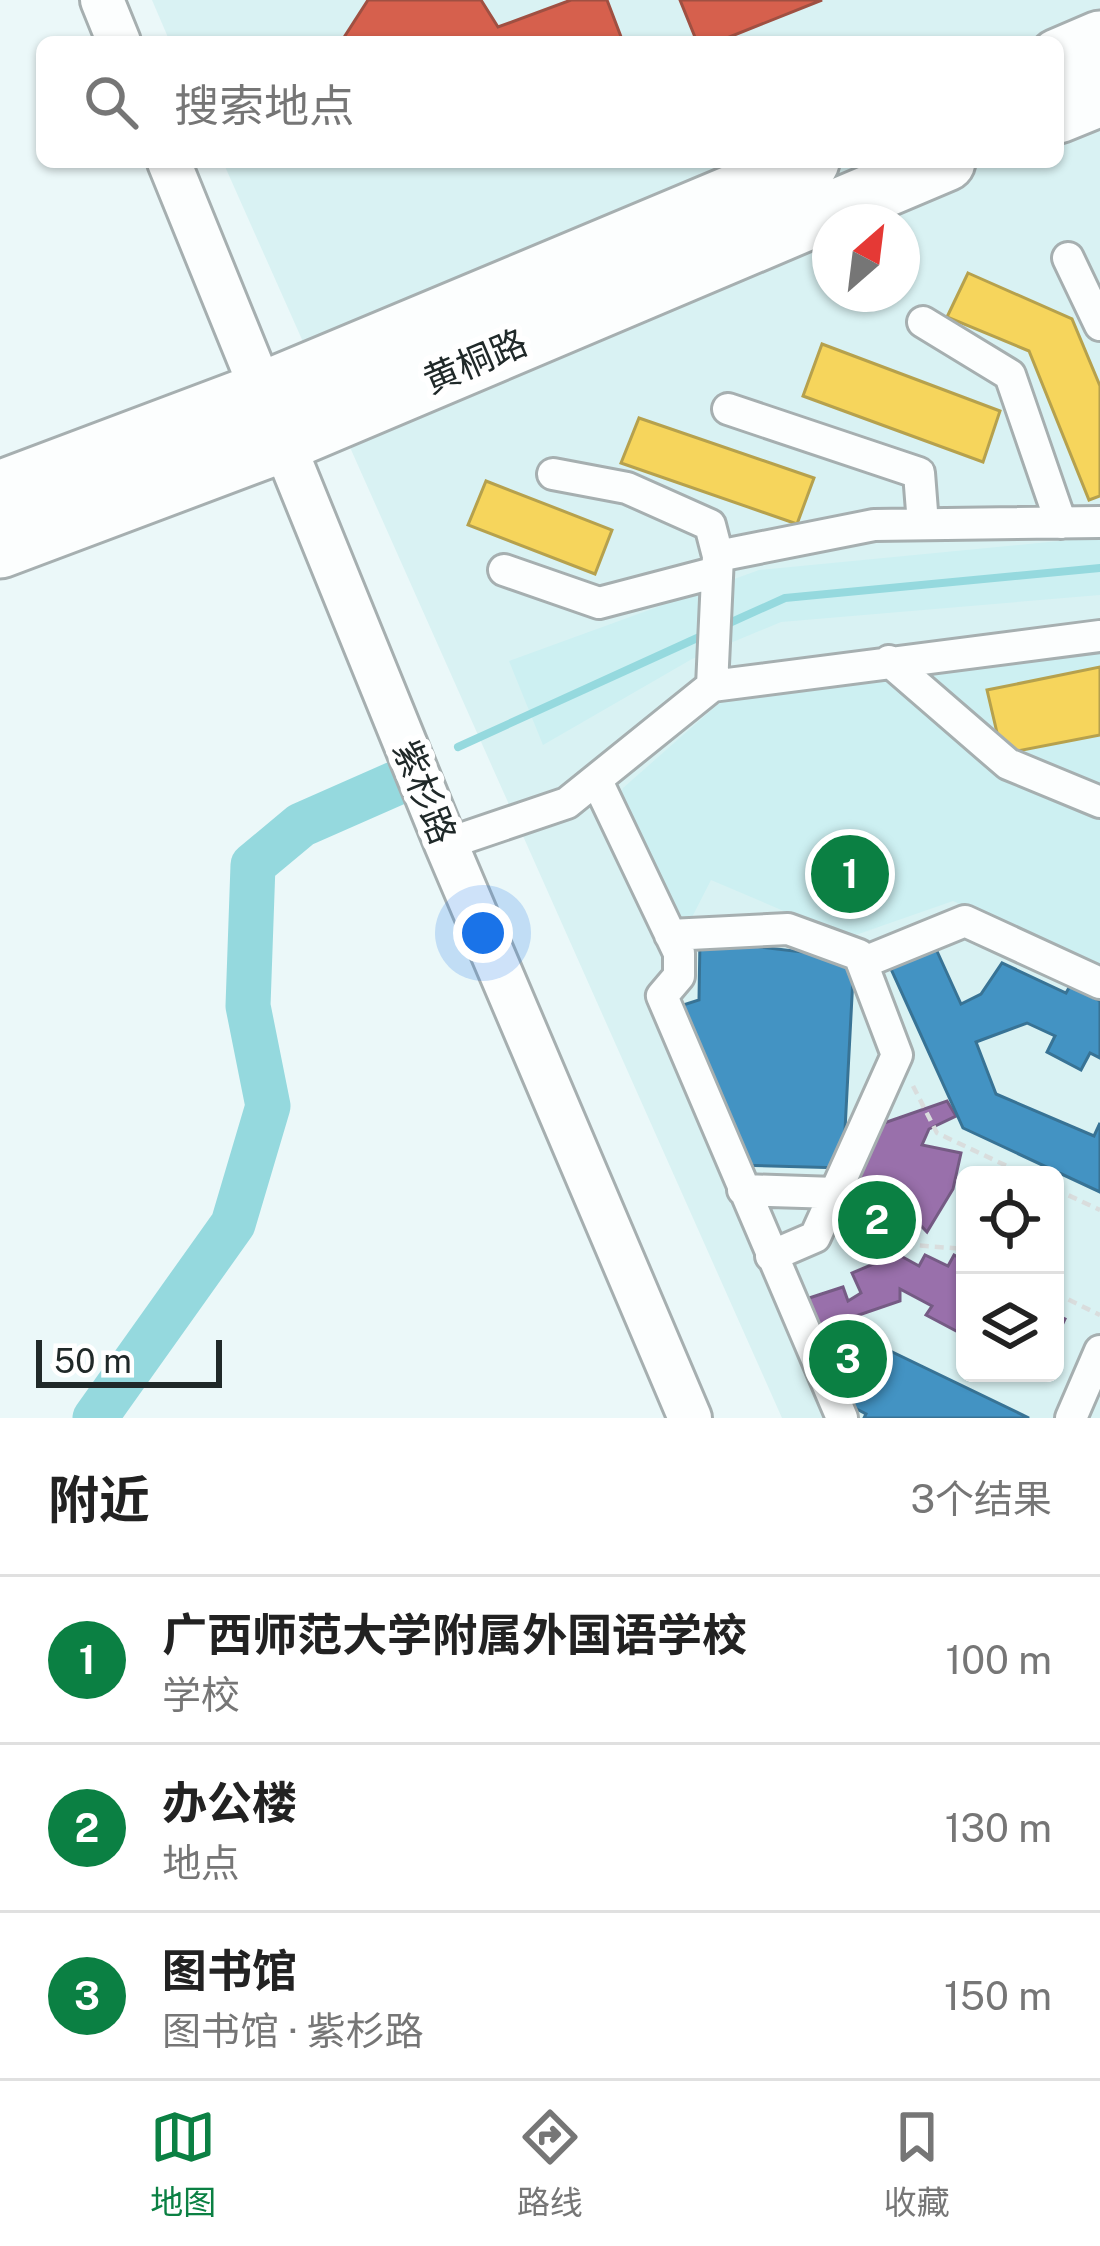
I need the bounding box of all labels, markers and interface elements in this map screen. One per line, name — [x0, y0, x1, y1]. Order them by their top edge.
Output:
search box — [36, 36, 1064, 168]
icon: search — [78, 69, 144, 135]
text: 搜索地点 — [174, 79, 354, 132]
north arrow — [812, 204, 920, 312]
street label: 黄桐路 — [417, 321, 533, 401]
street label: 紫杉路 — [385, 734, 465, 850]
pin: 1 — [811, 829, 889, 919]
your location — [453, 903, 513, 963]
map controls — [956, 1166, 1064, 1382]
button: locate — [956, 1166, 1064, 1274]
pin: 2 — [838, 1175, 916, 1265]
button: layers — [956, 1274, 1064, 1382]
pin: 3 — [809, 1314, 887, 1404]
scale bar — [36, 1334, 222, 1387]
text: 50 m — [54, 1342, 132, 1380]
text: 附近 — [48, 1470, 150, 1529]
text: 3个结果 — [910, 1476, 1052, 1522]
text: 广西师范大学附属外国语学校 — [162, 1608, 747, 1661]
text: 1 — [79, 1637, 95, 1683]
text: 100 m — [945, 1637, 1052, 1683]
text: 学校 — [162, 1672, 240, 1718]
text: 办公楼 — [162, 1776, 297, 1829]
text: 2 — [75, 1805, 99, 1851]
text: 130 m — [945, 1805, 1052, 1851]
text: 地点 — [162, 1840, 240, 1886]
text: 图书馆 — [162, 1944, 297, 1997]
text: 3 — [74, 1973, 100, 2019]
text: 150 m — [944, 1973, 1052, 2019]
text: 图书馆 · 紫杉路 — [162, 2008, 424, 2054]
tab: 地图 — [150, 2104, 216, 2224]
tab: 路线 — [517, 2104, 583, 2224]
tab: 收藏 — [884, 2104, 950, 2224]

